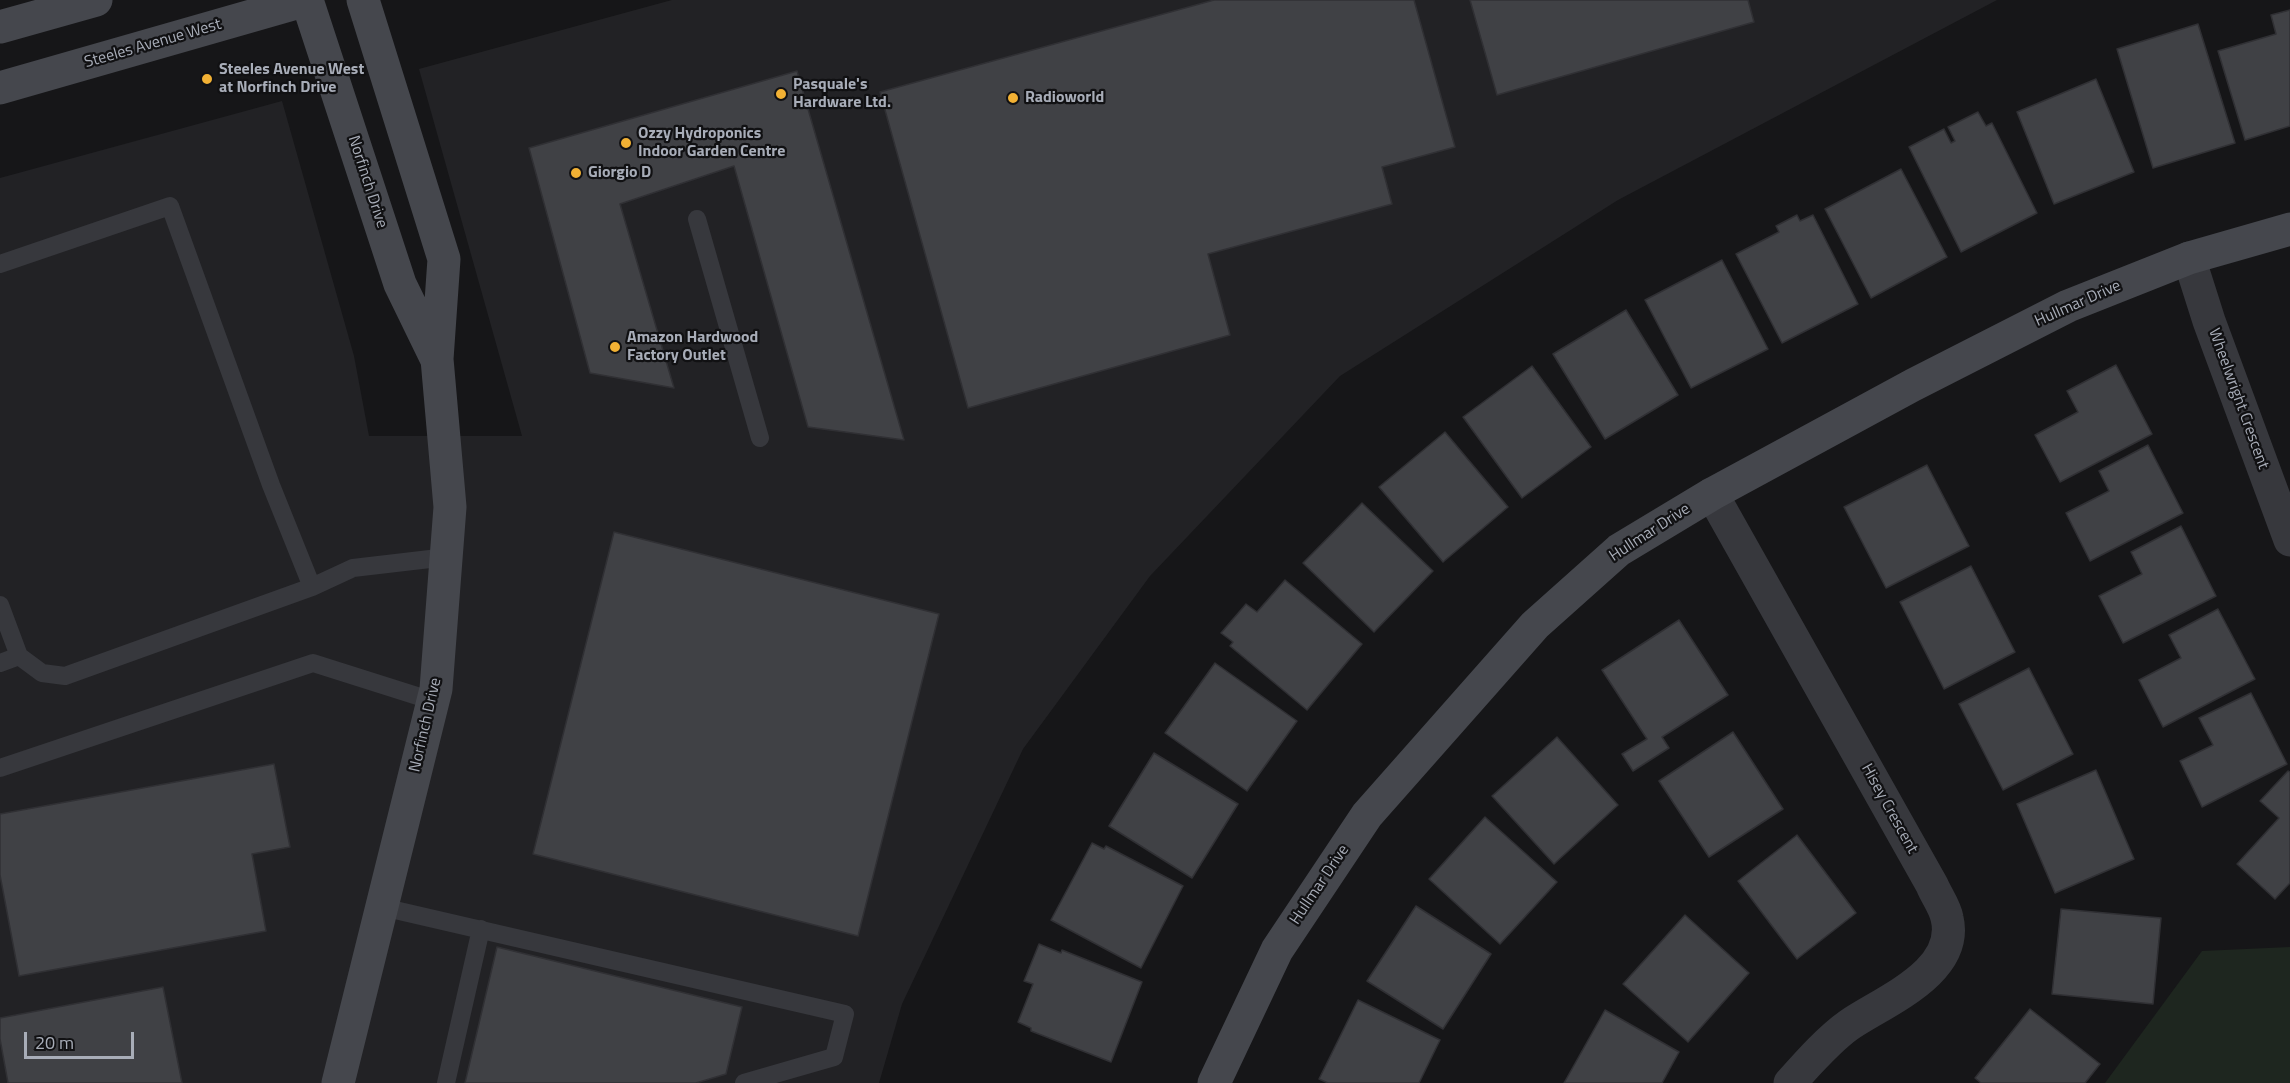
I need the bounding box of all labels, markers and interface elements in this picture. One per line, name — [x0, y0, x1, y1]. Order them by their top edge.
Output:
street label: Steeles Avenue West — [82, 15, 224, 73]
place label: Steeles Avenue West at Norfinch Drive — [219, 60, 364, 98]
marker: Steeles Avenue West at Norfinch Drive — [200, 72, 214, 86]
place label: Pasquale's Hardware Ltd. — [793, 75, 891, 113]
marker: Pasquale's Hardware Ltd. — [774, 87, 788, 101]
place label: Radioworld — [1025, 88, 1104, 108]
marker: Radioworld — [1006, 91, 1020, 105]
place label: Ozzy Hydroponics Indoor Garden Centre — [638, 124, 785, 162]
street label: Norfinch Drive — [343, 133, 391, 231]
marker: Ozzy Hydroponics Indoor Garden Centre — [619, 136, 633, 150]
place label: Giorgio D — [588, 163, 651, 183]
marker: Giorgio D — [569, 166, 583, 180]
street label: Hullmar Drive — [2032, 276, 2124, 332]
street label: Wheelwright Crescent — [2204, 326, 2272, 472]
place label: Amazon Hardwood Factory Outlet — [627, 328, 758, 366]
marker: Amazon Hardwood Factory Outlet — [608, 340, 622, 354]
street label: Hullmar Drive — [1606, 500, 1694, 566]
street label: Norfinch Drive — [406, 676, 446, 774]
street label: Hisey Crescent — [1856, 761, 1922, 857]
street label: Hullmar Drive — [1286, 841, 1354, 929]
scale bar — [27, 1020, 136, 1058]
text: 20 m — [35, 1029, 74, 1056]

